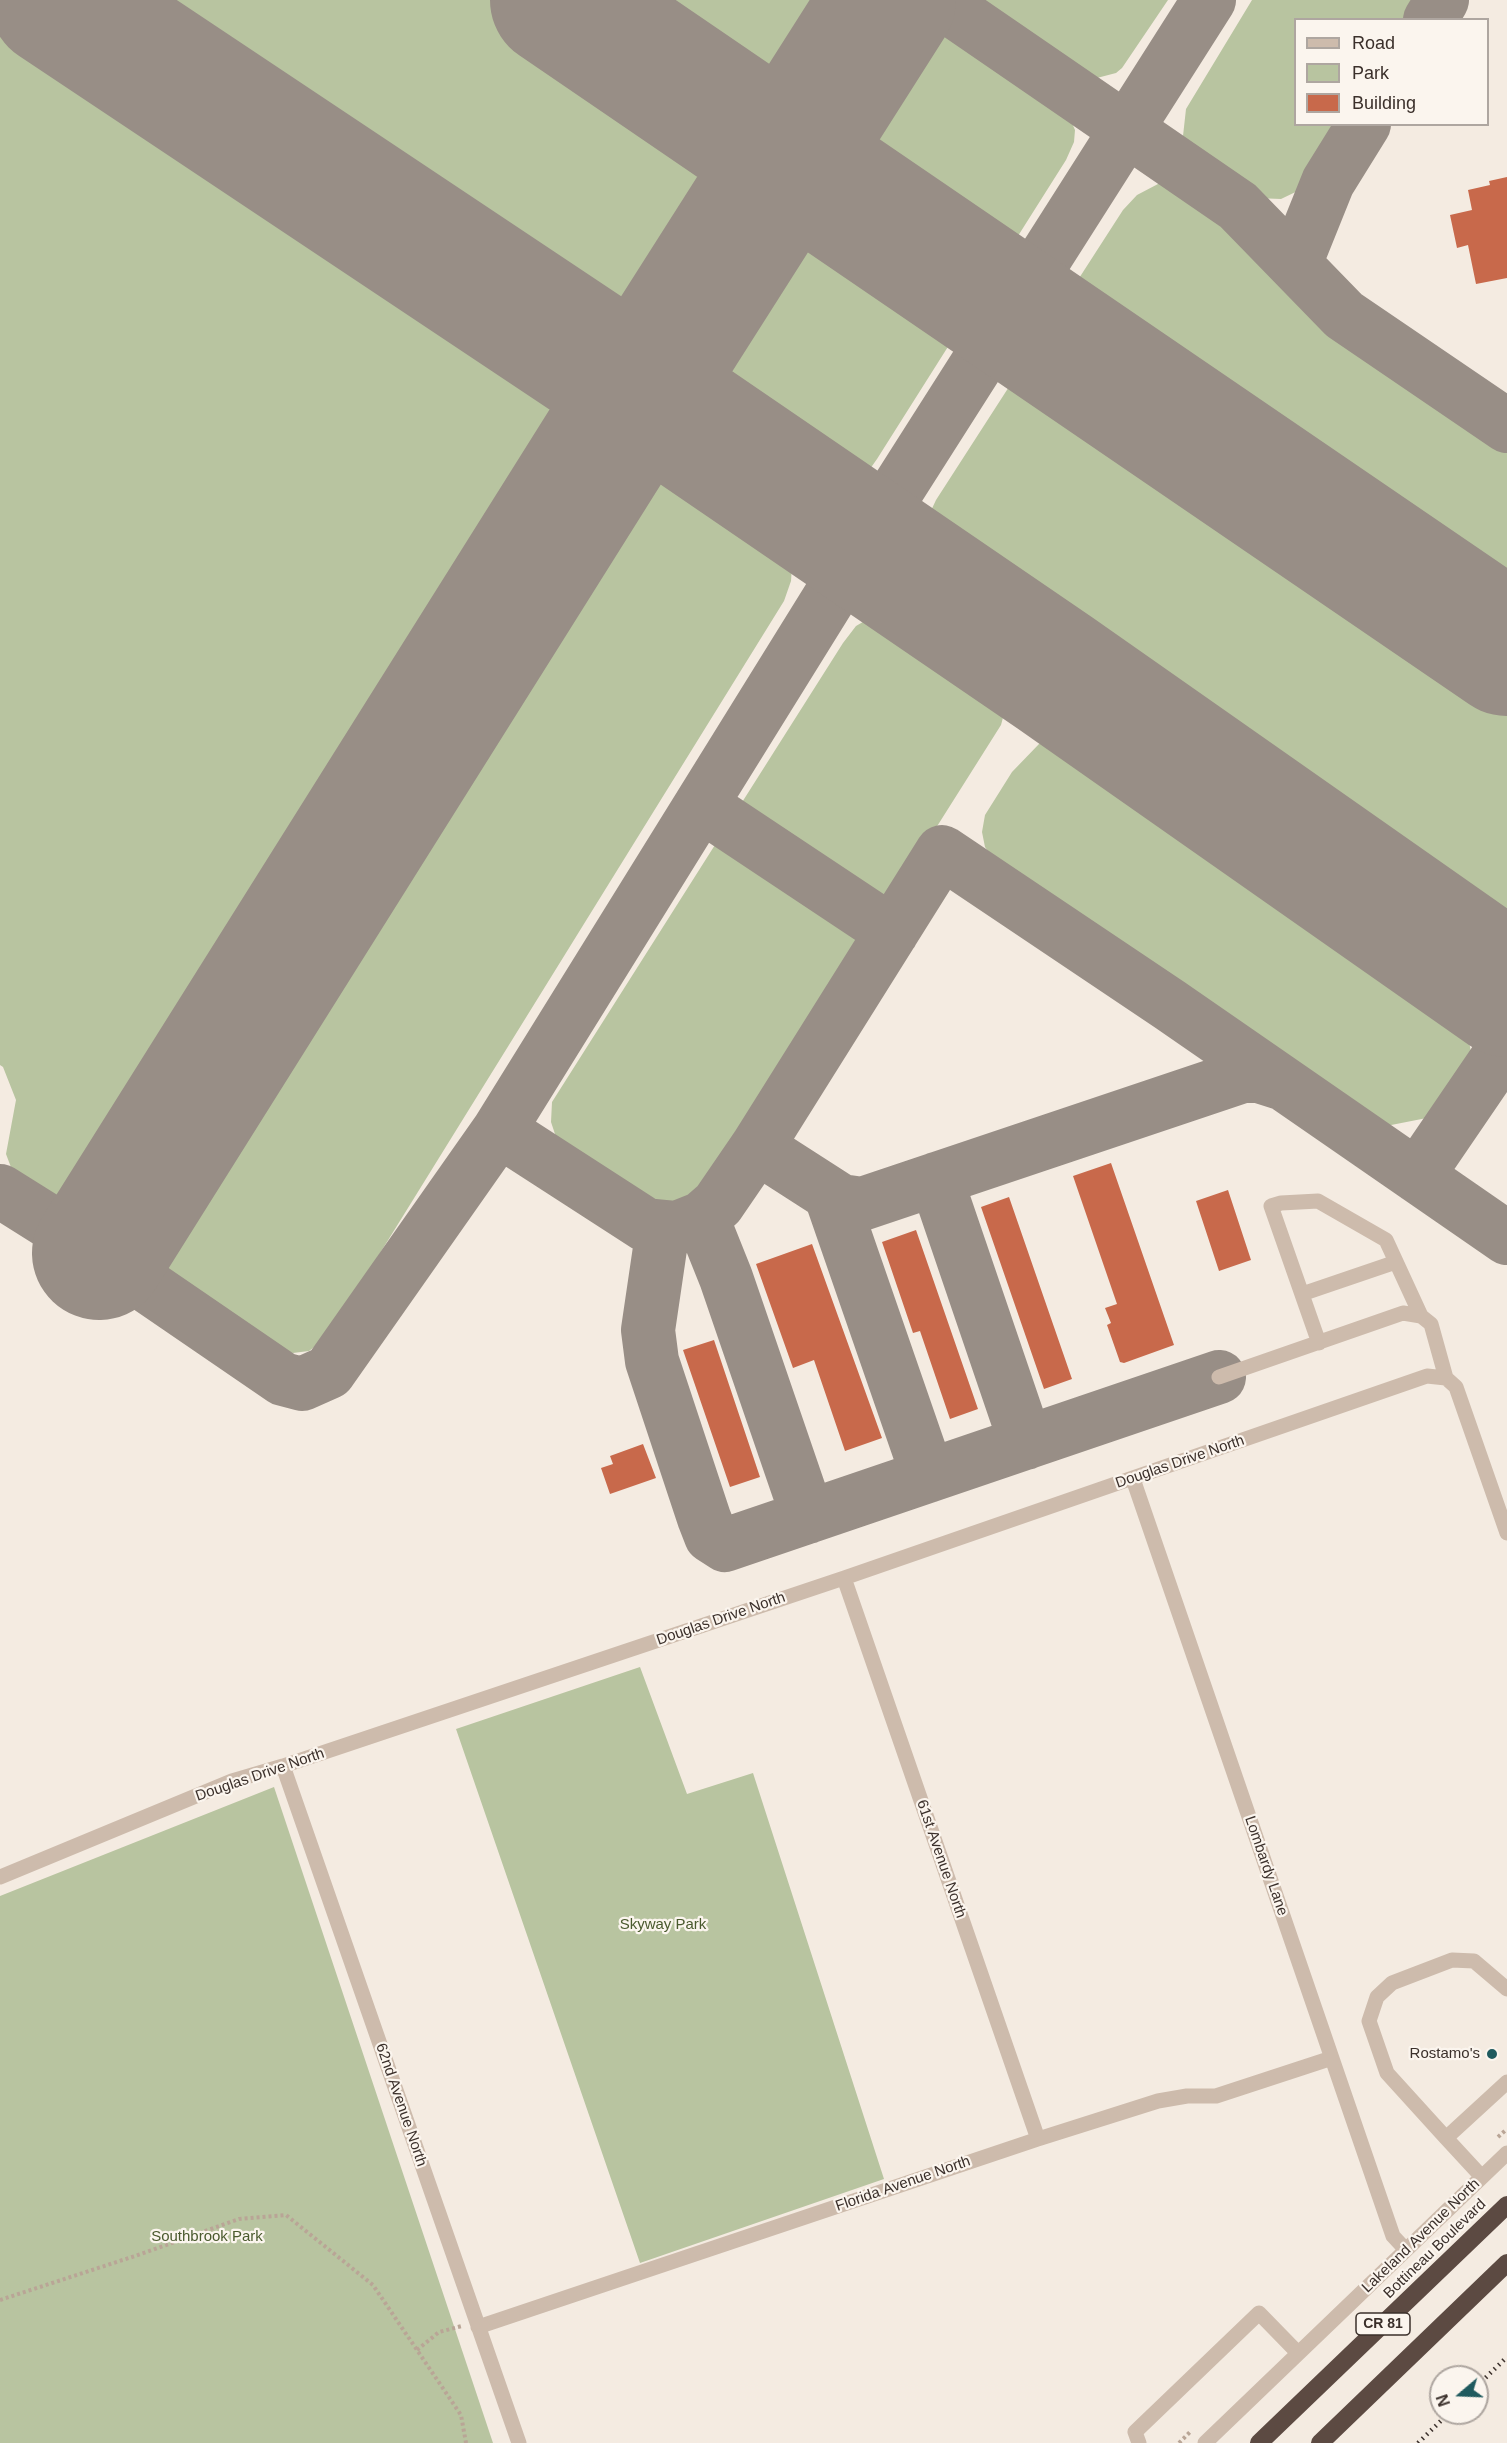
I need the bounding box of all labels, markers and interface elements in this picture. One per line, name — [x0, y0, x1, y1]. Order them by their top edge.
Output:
legend — [1294, 18, 1489, 126]
text: Road — [1352, 33, 1395, 53]
text: Park — [1352, 63, 1389, 83]
text: Building — [1352, 93, 1416, 113]
street label: Douglas Drive North — [1113, 1432, 1247, 1492]
street label: Douglas Drive North — [654, 1589, 788, 1649]
street label: Douglas Drive North — [193, 1745, 327, 1805]
street label: 61st Avenue North — [912, 1797, 970, 1921]
street label: Lombardy Lane — [1241, 1814, 1291, 1918]
park label: Skyway Park — [620, 1916, 706, 1934]
street label: 62nd Avenue North — [371, 2041, 431, 2169]
place label: Rostamo's — [1410, 2045, 1480, 2063]
marker: Rostamo's — [1485, 2047, 1499, 2061]
street label: Florida Avenue North — [833, 2152, 973, 2216]
street label: Lakeland Avenue North — [1358, 2175, 1484, 2297]
street label: Bottineau Boulevard — [1380, 2196, 1490, 2302]
park label: Southbrook Park — [151, 2228, 263, 2246]
road number: CR 81 — [1356, 2313, 1410, 2335]
north arrow — [1429, 2365, 1489, 2425]
text: N — [1433, 2392, 1453, 2409]

